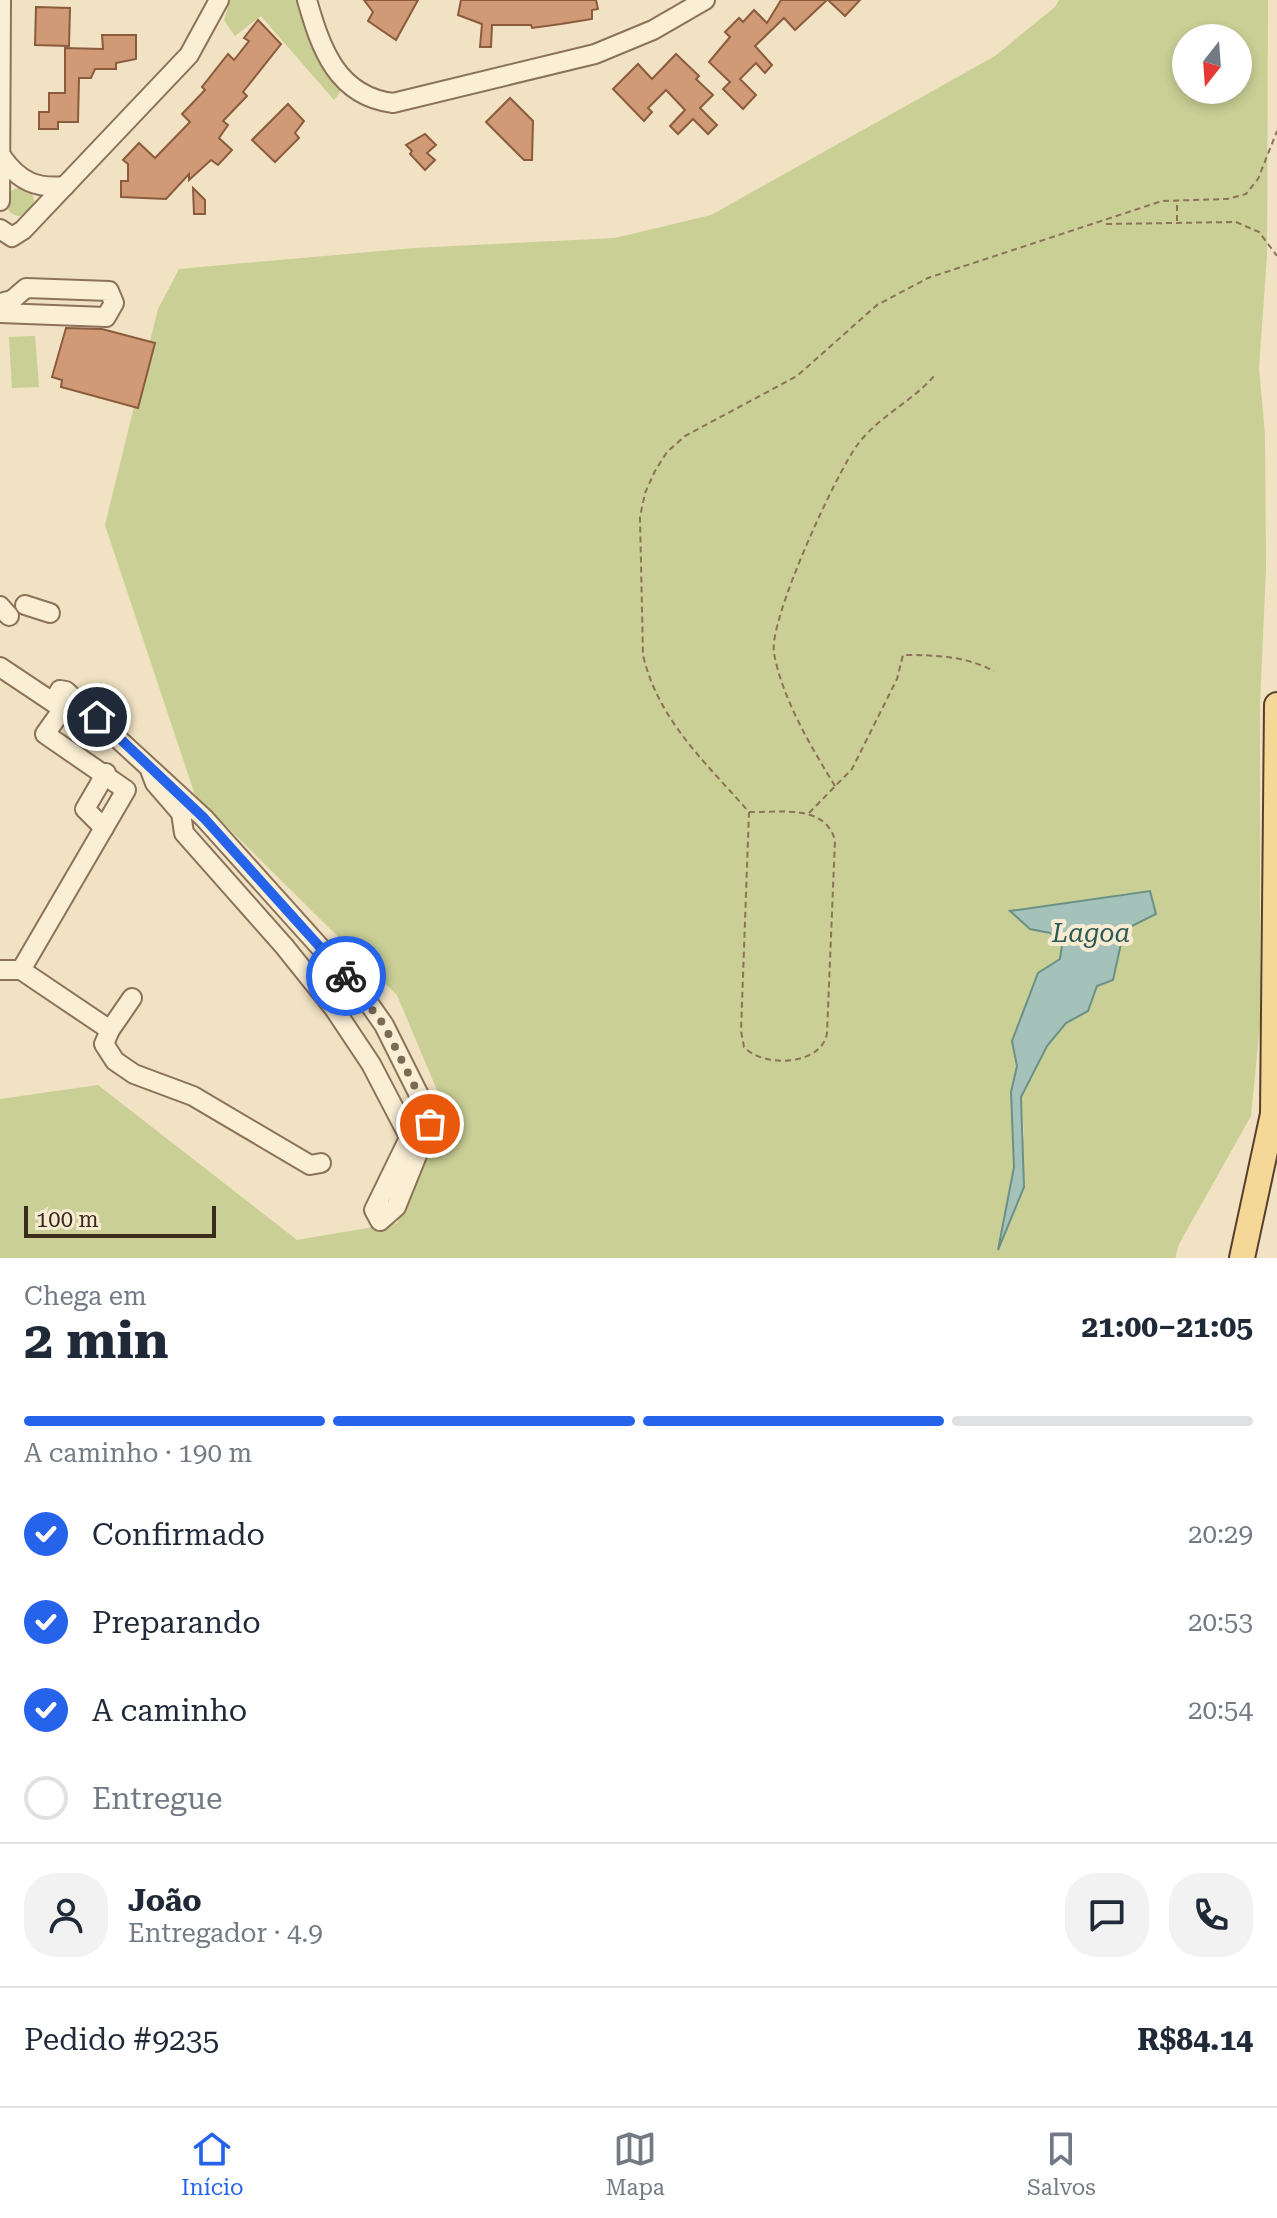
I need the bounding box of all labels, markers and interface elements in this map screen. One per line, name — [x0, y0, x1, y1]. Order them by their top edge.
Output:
north arrow — [1172, 24, 1252, 104]
map controls — [1172, 24, 1252, 104]
pin — [63, 683, 131, 751]
icon: home — [75, 695, 119, 739]
water label: Lagoa — [1051, 918, 1130, 948]
courier — [306, 936, 386, 1016]
icon: bike — [324, 954, 368, 998]
pin — [396, 1090, 464, 1158]
icon: bag — [408, 1102, 452, 1146]
scale bar — [24, 1202, 216, 1238]
text: 100 m — [36, 1207, 99, 1232]
text: Chega em — [24, 1281, 147, 1311]
text: 21:00–21:05 — [1081, 1309, 1253, 1344]
text: 2 min — [24, 1310, 169, 1371]
text: A caminho · 190 m — [24, 1438, 252, 1468]
icon: check — [24, 1512, 68, 1556]
text: Confirmado — [92, 1517, 265, 1552]
text: 20:29 — [1188, 1519, 1253, 1549]
icon: check — [24, 1600, 68, 1644]
text: Preparando — [92, 1605, 261, 1640]
text: 20:53 — [1188, 1607, 1253, 1637]
icon: check — [24, 1688, 68, 1732]
text: A caminho — [92, 1693, 247, 1728]
text: 20:54 — [1188, 1695, 1253, 1725]
text: Entregue — [92, 1781, 222, 1816]
button: person — [24, 1873, 108, 1957]
button: chat — [1065, 1873, 1149, 1957]
button: phone — [1169, 1873, 1253, 1957]
text: João — [128, 1883, 202, 1918]
text: Entregador · 4.9 — [128, 1918, 323, 1948]
text: Pedido #9235 — [24, 2022, 219, 2057]
text: R$84.14 — [1137, 2022, 1253, 2057]
tab: Início — [181, 2127, 243, 2200]
tab: Mapa — [606, 2127, 665, 2200]
tab: Salvos — [1027, 2127, 1096, 2200]

